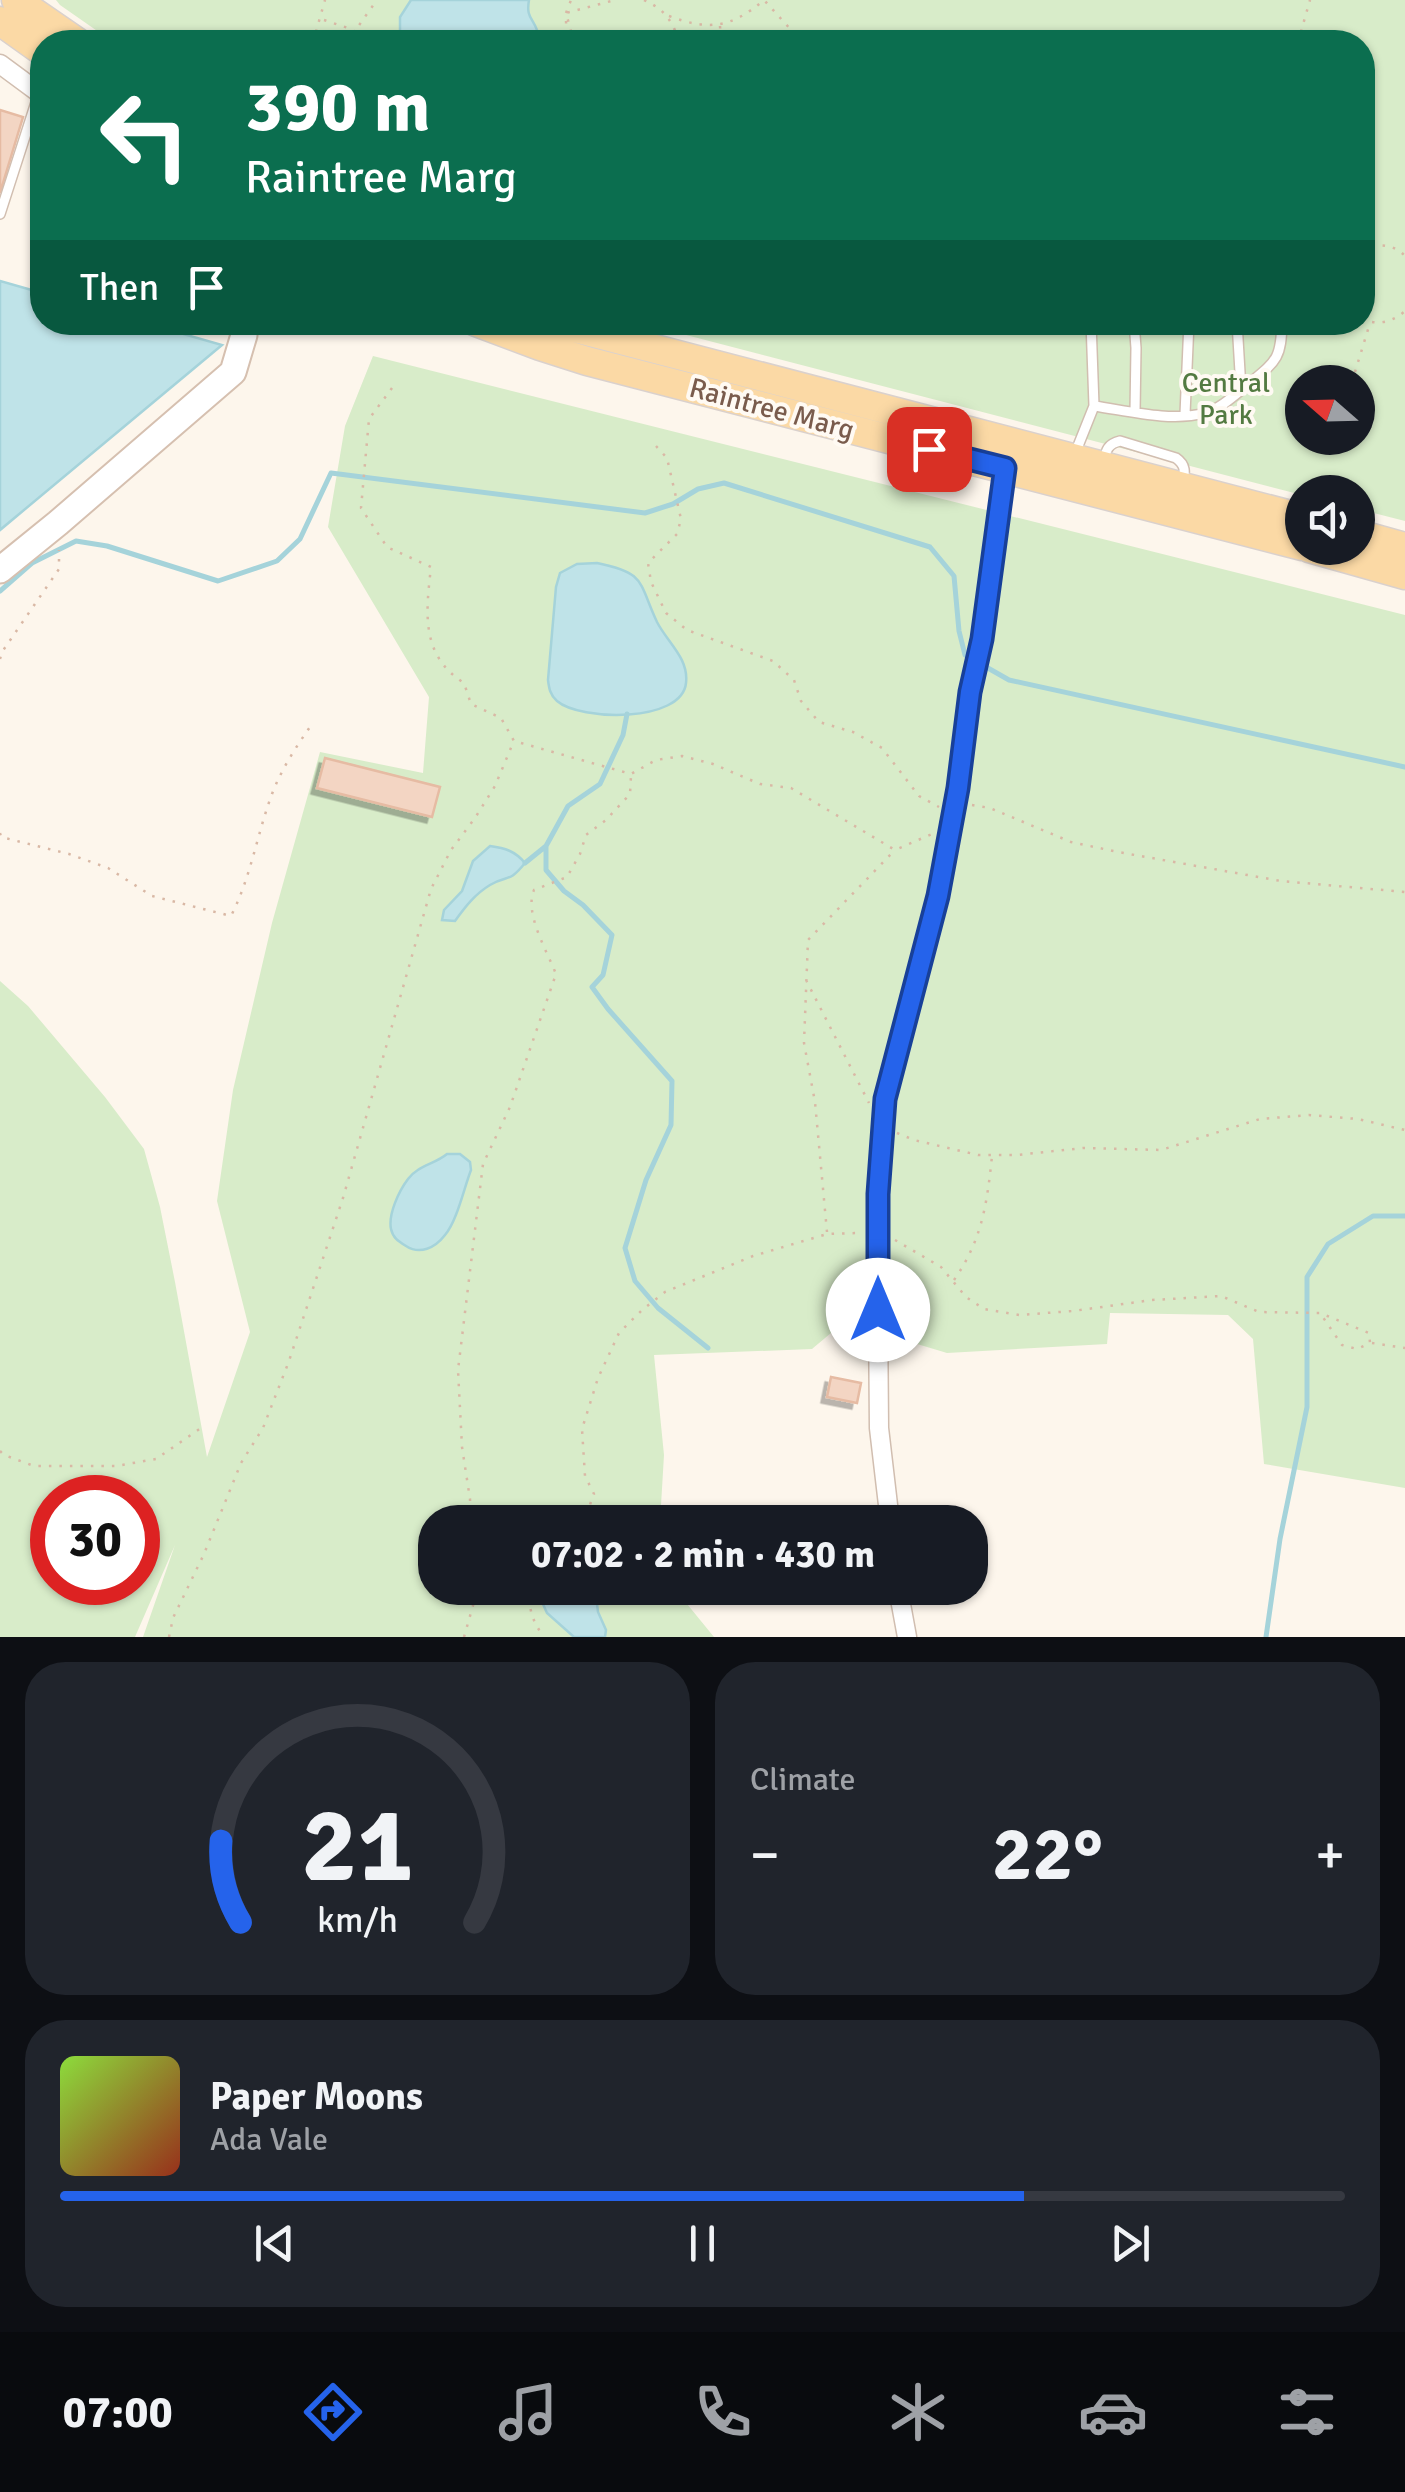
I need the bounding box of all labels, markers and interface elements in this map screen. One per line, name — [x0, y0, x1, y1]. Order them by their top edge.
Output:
text: 390 m — [245, 64, 430, 150]
icon: left — [80, 70, 210, 200]
text: Raintree Marg — [245, 150, 517, 205]
icon: arrive — [179, 260, 234, 315]
text: Then — [80, 264, 159, 311]
north arrow — [1285, 365, 1375, 455]
map controls — [1285, 365, 1375, 565]
park label: Central Park — [1182, 366, 1270, 432]
street label: Raintree Marg — [686, 371, 858, 447]
pin — [887, 407, 972, 492]
icon: arrive — [902, 422, 957, 477]
button: sound — [1285, 475, 1375, 565]
position arrow — [826, 1258, 930, 1362]
speed limit sign: 30 — [30, 1475, 160, 1605]
text: 07:02 · 2 min · 430 m — [531, 1531, 875, 1578]
text: Climate — [750, 1760, 856, 1799]
text: 21 — [301, 1782, 414, 1910]
text: 22° — [992, 1808, 1103, 1901]
text: − — [750, 1821, 780, 1889]
text: + — [1315, 1821, 1345, 1889]
text: km/h — [317, 1898, 398, 1942]
text: Paper Moons — [210, 2073, 423, 2120]
text: Ada Vale — [210, 2120, 328, 2159]
icon: previous — [247, 2216, 302, 2271]
icon: pause — [675, 2216, 730, 2271]
icon: next — [1103, 2216, 1158, 2271]
icon: directions — [298, 2377, 368, 2447]
icon: music — [493, 2377, 563, 2447]
icon: phone — [688, 2377, 758, 2447]
icon: climate — [883, 2377, 953, 2447]
icon: car — [1078, 2377, 1148, 2447]
icon: filters — [1272, 2377, 1342, 2447]
text: 07:00 — [62, 2385, 173, 2440]

